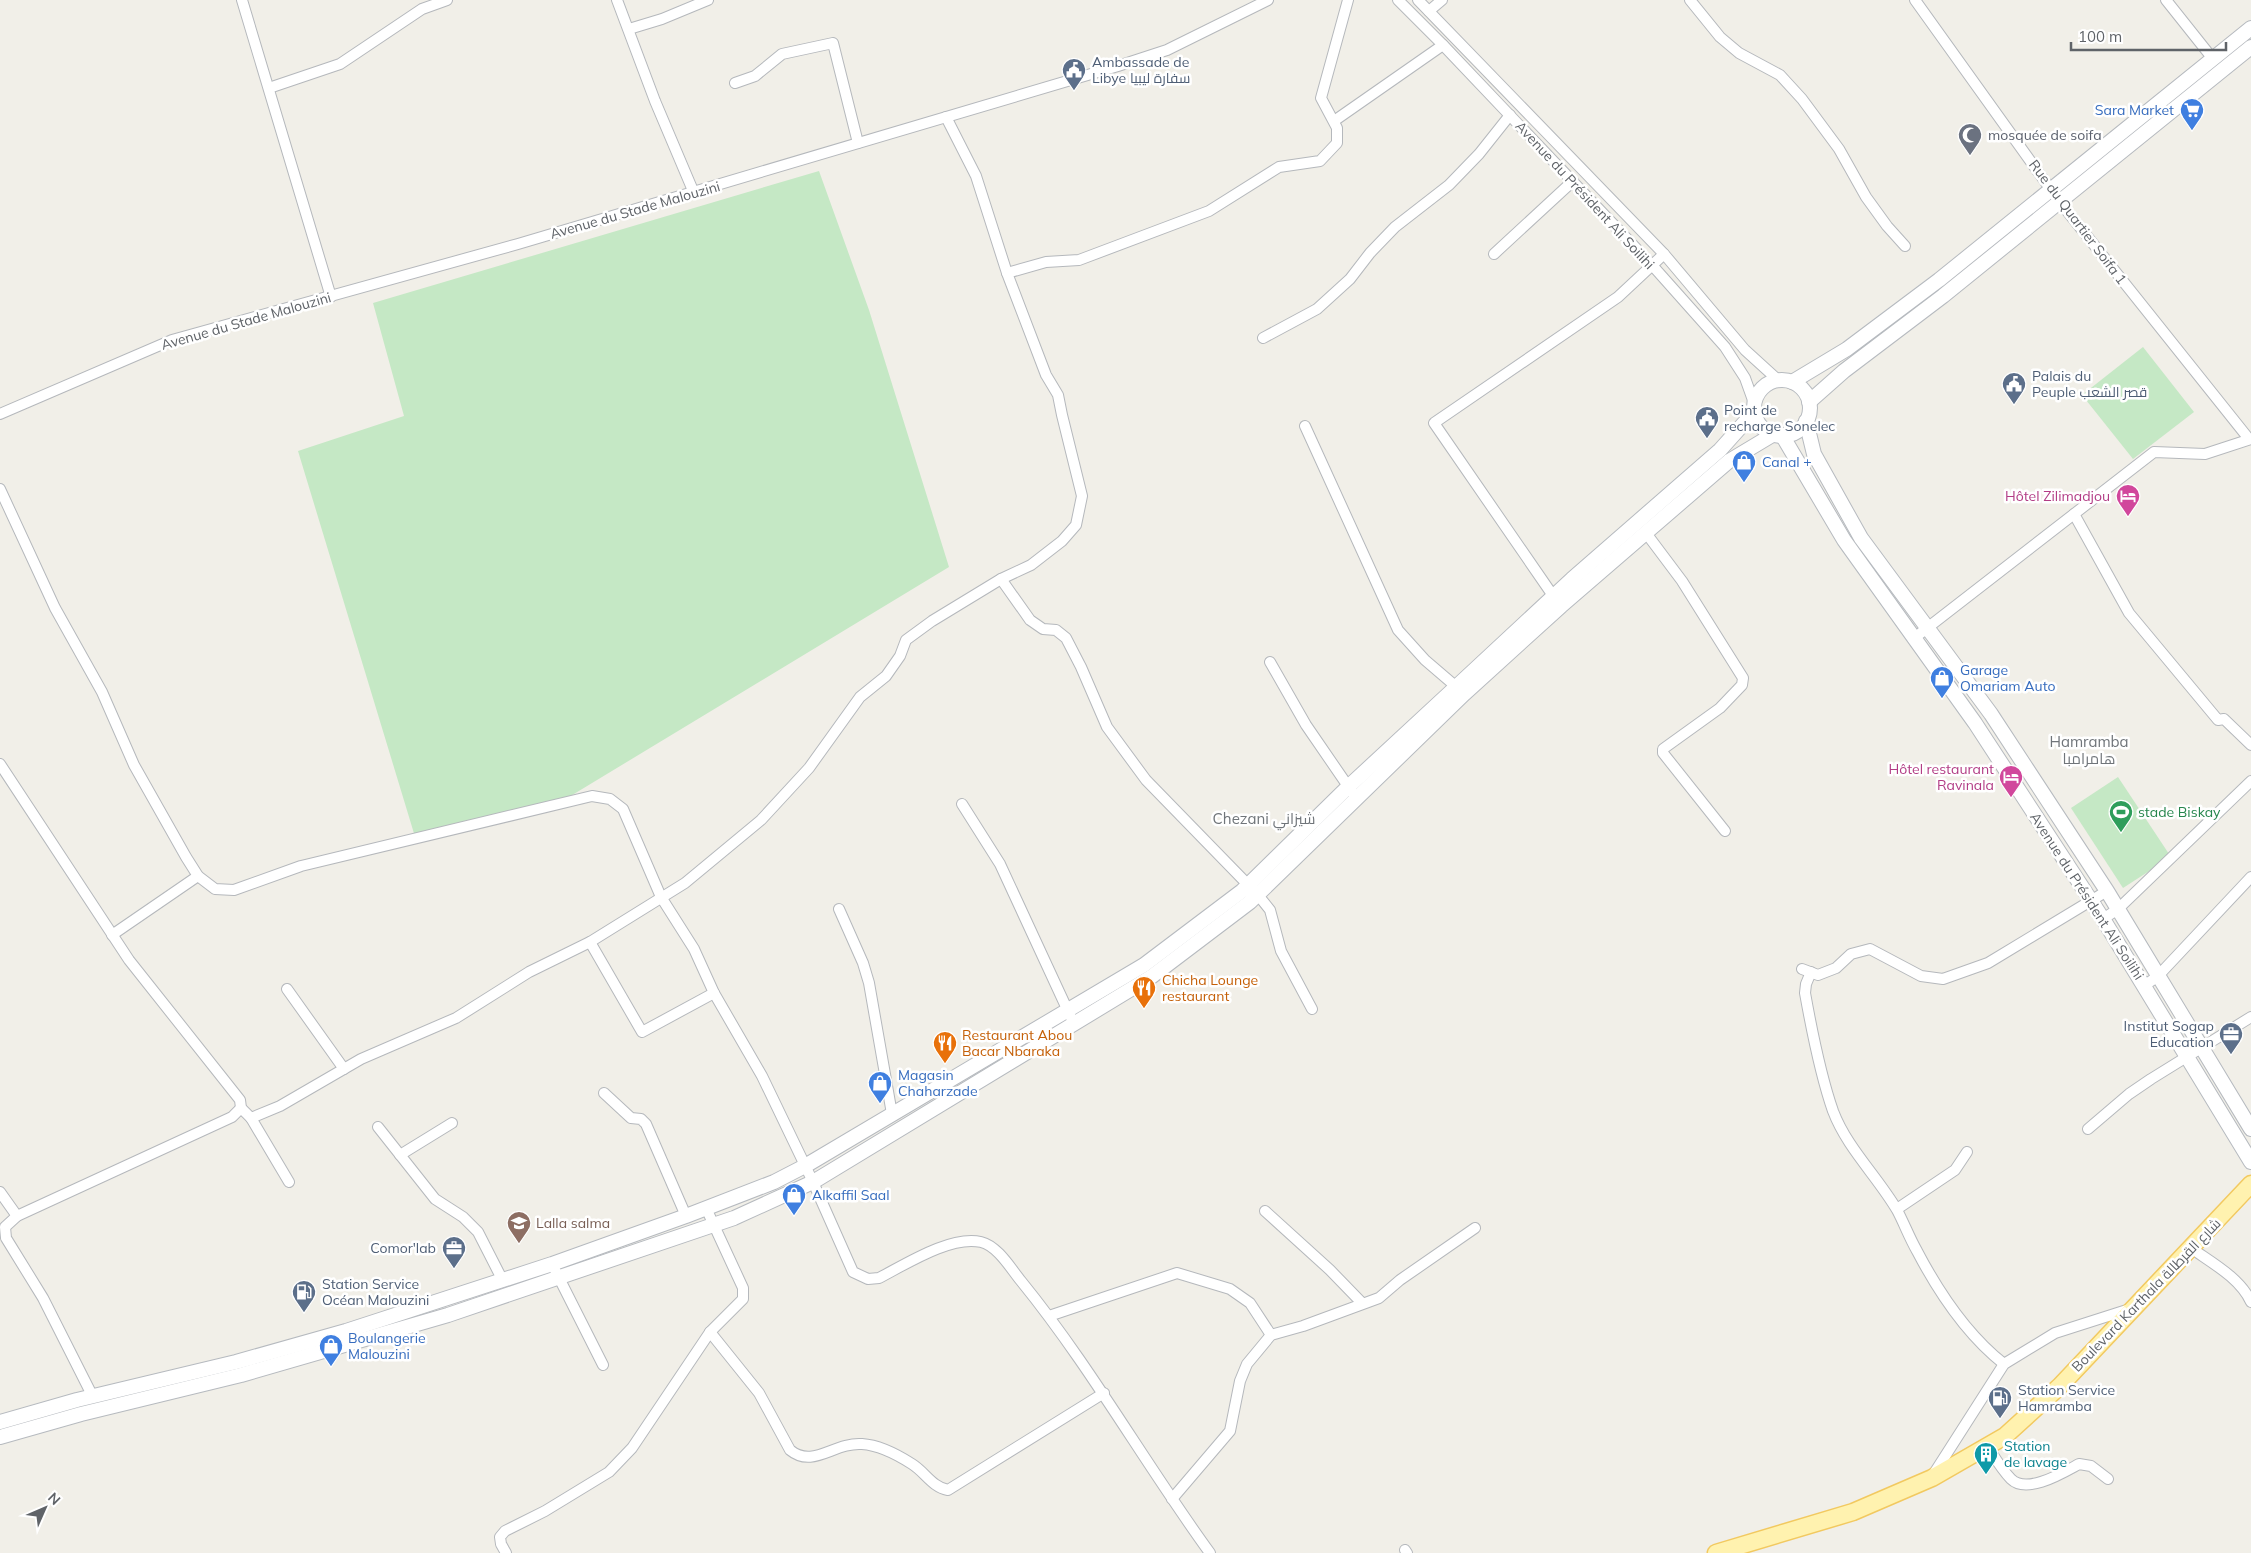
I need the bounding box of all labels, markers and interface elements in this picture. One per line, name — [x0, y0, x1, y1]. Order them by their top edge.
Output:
scale bar — [2071, 20, 2226, 52]
text: 100 m — [2078, 27, 2122, 46]
place label: Ambassade de Libye سفارة ليبيا — [1092, 53, 1190, 87]
public building icon: Ambassade de Libye سفارة ليبيا — [1061, 57, 1087, 91]
supermarket icon: Sara Market — [2179, 97, 2205, 131]
place label: Sara Market — [2095, 101, 2174, 119]
street label: Avenue du Président Ali Soilihi — [1512, 117, 1658, 273]
mosque icon: mosquée de soifa — [1957, 122, 1983, 156]
place label: mosquée de soifa — [1988, 126, 2102, 144]
street label: Rue du Quartier Soifa 1 — [2025, 156, 2131, 288]
street label: Avenue du Stade Malouzini — [548, 177, 722, 243]
street label: Avenue du Stade Malouzini — [159, 288, 333, 354]
place label: Palais du Peuple قصر الشعب — [2032, 367, 2147, 401]
public building icon: Palais du Peuple قصر الشعب — [2001, 371, 2027, 405]
place label: Point de recharge Sonelec — [1724, 401, 1835, 435]
public building icon: Point de recharge Sonelec — [1694, 405, 1720, 439]
shop icon: Canal + — [1731, 449, 1757, 483]
place label: Canal + — [1762, 453, 1812, 471]
hotel icon: Hôtel Zilimadjou — [2115, 483, 2141, 517]
place label: Hôtel Zilimadjou — [2005, 487, 2110, 505]
place label: Garage Omariam Auto — [1960, 661, 2055, 695]
shop icon: Garage Omariam Auto — [1929, 665, 1955, 699]
district label: Hamramba هامرامبا — [2049, 732, 2129, 768]
place label: Hôtel restaurant Ravinala — [1889, 760, 1994, 794]
hotel icon: Hôtel restaurant Ravinala — [1998, 764, 2024, 798]
sports icon: stade Biskay — [2108, 799, 2134, 833]
place label: stade Biskay — [2138, 803, 2221, 821]
district label: Chezani شيزاني — [1213, 809, 1315, 831]
street label: Avenue du Président Ali Soilihi — [2026, 809, 2148, 983]
place label: Chicha Lounge restaurant — [1162, 971, 1258, 1005]
restaurant icon: Chicha Lounge restaurant — [1131, 975, 1157, 1009]
place label: Institut Sogap Education — [2124, 1017, 2214, 1051]
office icon: Institut Sogap Education — [2218, 1021, 2244, 1055]
place label: Restaurant Abou Bacar Nbaraka — [962, 1026, 1072, 1060]
restaurant icon: Restaurant Abou Bacar Nbaraka — [932, 1030, 958, 1064]
place label: Magasin Chaharzade — [898, 1066, 978, 1100]
shop icon: Magasin Chaharzade — [867, 1070, 893, 1104]
shop icon: Alkaffil Saal — [781, 1182, 807, 1216]
place label: Alkaffil Saal — [812, 1186, 890, 1204]
school or university icon: Lalla salma — [506, 1210, 532, 1244]
place label: Lalla salma — [536, 1214, 610, 1232]
street label: Boulevard Karthala شارع القرطالة — [2068, 1214, 2224, 1376]
office icon: Comor'lab — [441, 1235, 467, 1269]
place label: Comor'lab — [370, 1239, 436, 1257]
place label: Station Service Océan Malouzini — [322, 1275, 429, 1309]
fuel station icon: Station Service Océan Malouzini — [291, 1279, 317, 1313]
place label: Boulangerie Malouzini — [348, 1329, 426, 1363]
shop icon: Boulangerie Malouzini — [318, 1333, 344, 1367]
place label: Station Service Hamramba — [2018, 1381, 2115, 1415]
fuel station icon: Station Service Hamramba — [1987, 1385, 2013, 1419]
place label: Station de lavage — [2004, 1437, 2067, 1471]
building icon: Station de lavage — [1973, 1441, 1999, 1475]
north arrow — [20, 1483, 70, 1533]
text: N — [44, 1489, 64, 1509]

